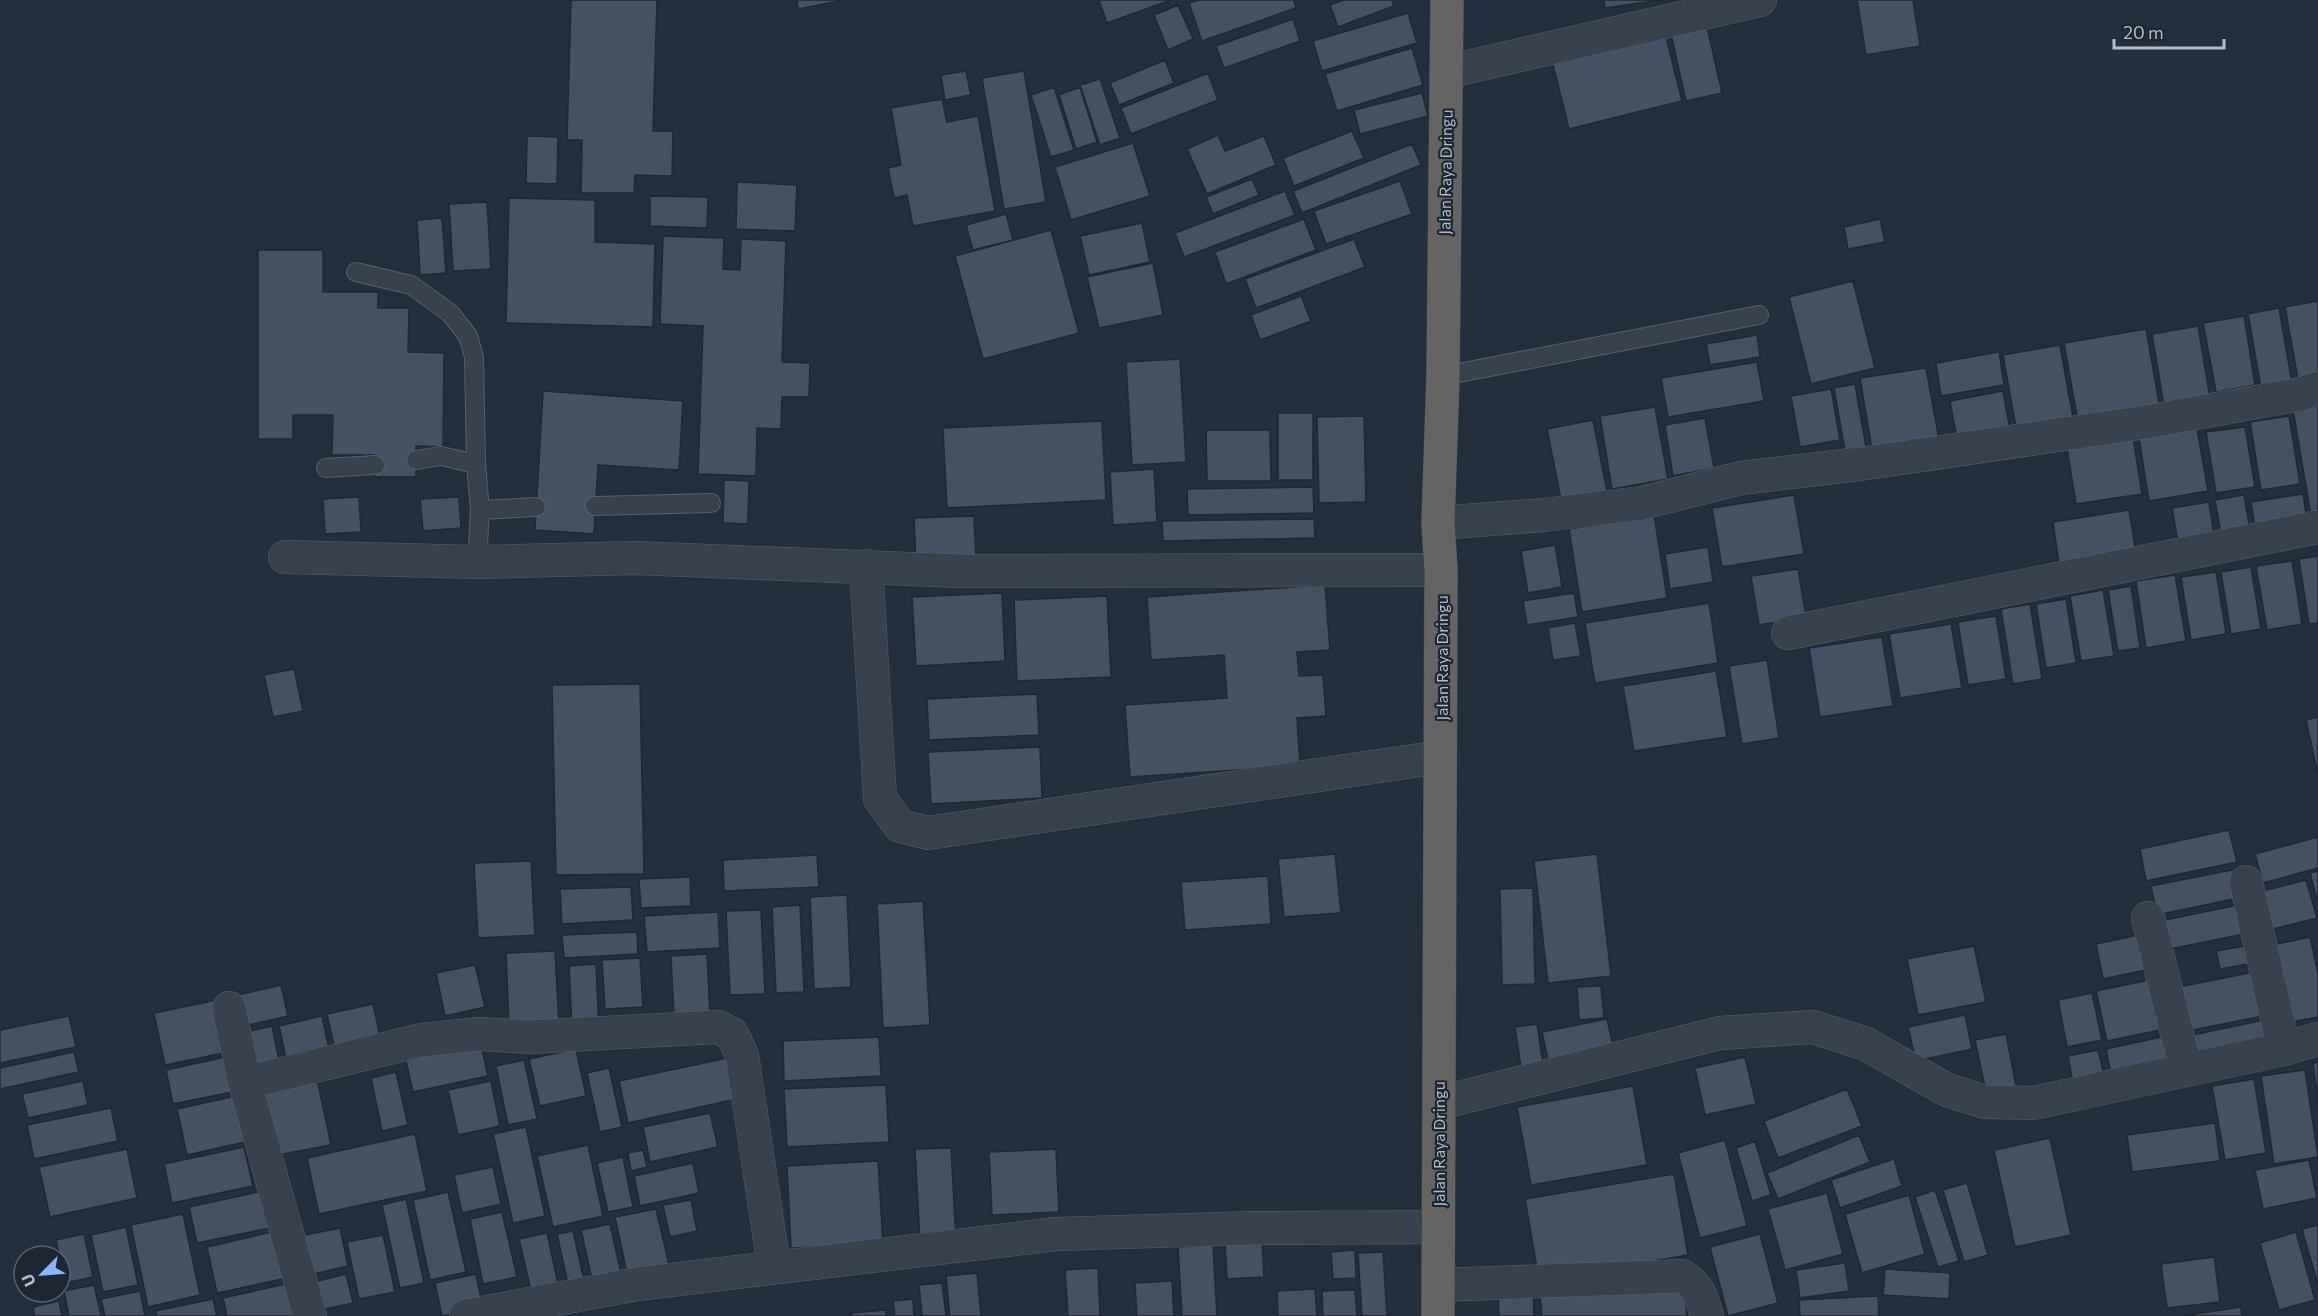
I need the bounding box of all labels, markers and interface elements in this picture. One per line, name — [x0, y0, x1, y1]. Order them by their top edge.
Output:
scale bar — [2114, 12, 2224, 50]
text: 20 m — [2123, 21, 2164, 43]
street label: Jalan Raya Dringu — [1434, 109, 1456, 235]
street label: Jalan Raya Dringu — [1432, 595, 1451, 721]
street label: Jalan Raya Dringu — [1429, 1081, 1448, 1207]
north arrow — [12, 1244, 72, 1304]
text: U — [17, 1271, 39, 1290]

